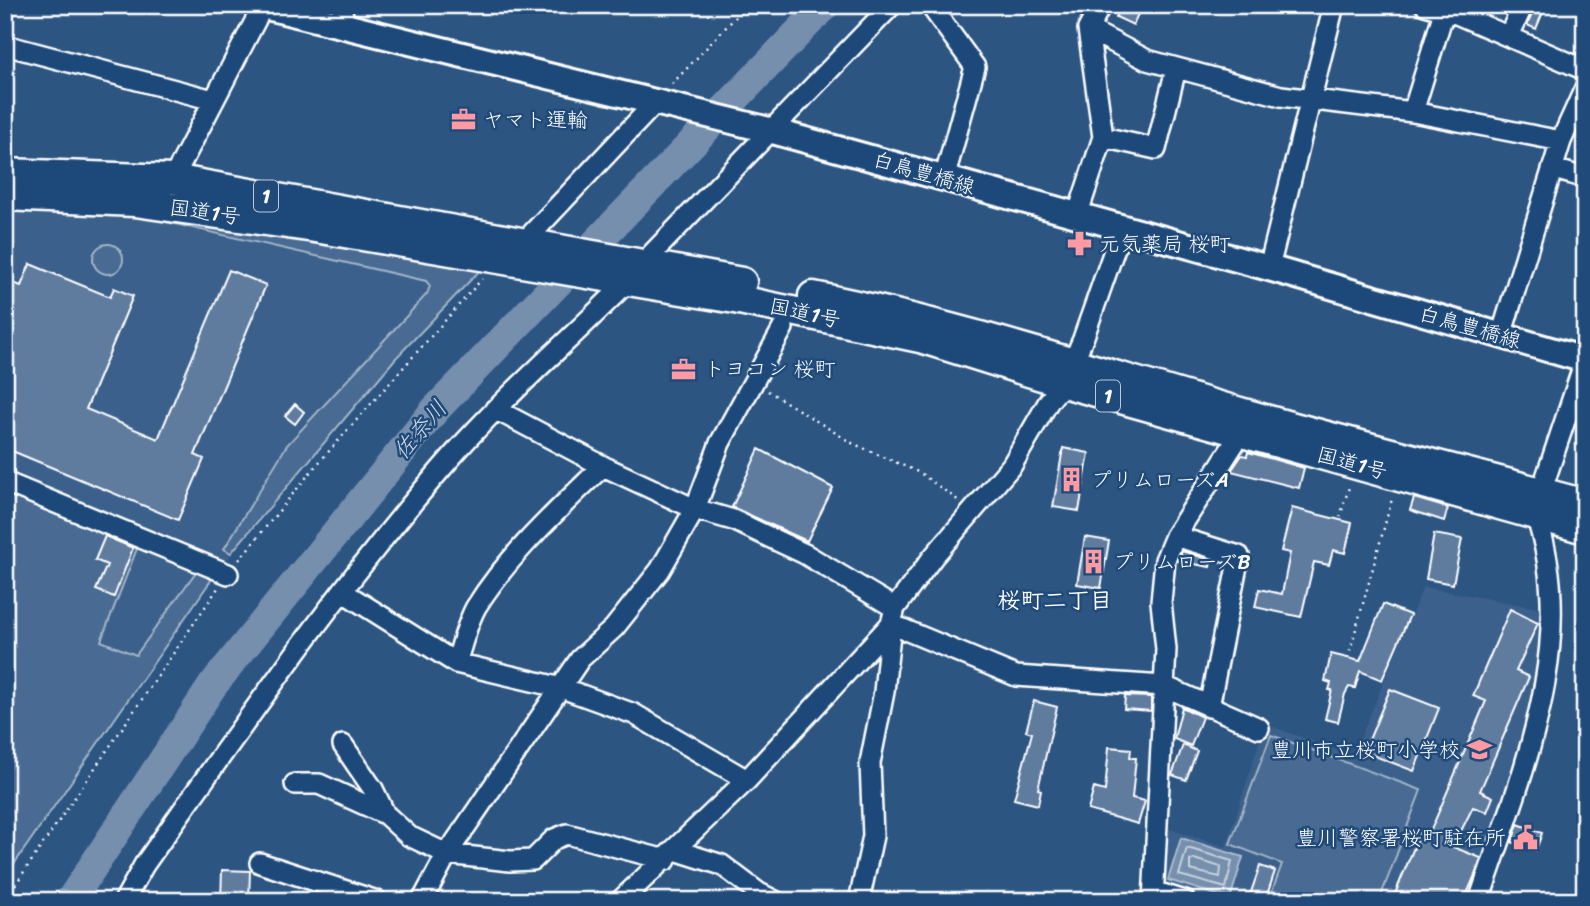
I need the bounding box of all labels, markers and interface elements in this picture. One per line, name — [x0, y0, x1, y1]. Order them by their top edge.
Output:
place label: ヤマト運輸 — [483, 101, 588, 139]
office icon: ヤマト運輸 — [449, 106, 477, 134]
street label: 白鳥豊橋線 — [868, 140, 980, 206]
road number: 1 — [254, 180, 278, 212]
street label: 国道1号 — [167, 188, 243, 236]
place label: 元気薬局 桜町 — [1099, 225, 1230, 263]
pharmacy icon: 元気薬局 桜町 — [1065, 230, 1093, 258]
street label: 国道1号 — [766, 287, 844, 339]
street label: 白鳥豊橋線 — [1414, 294, 1526, 360]
place label: トヨコン 桜町 — [704, 350, 835, 388]
office icon: トヨコン 桜町 — [670, 355, 698, 383]
road number: 1 — [1096, 380, 1120, 412]
water label: 佐奈川 — [382, 390, 458, 470]
street label: 国道1号 — [1312, 435, 1392, 491]
place label: プリムローズA — [1091, 461, 1229, 499]
building icon: プリムローズA — [1057, 466, 1085, 494]
place label: プリムローズB — [1113, 543, 1251, 581]
building icon: プリムローズB — [1079, 548, 1107, 576]
district label: 桜町二丁目 — [998, 580, 1113, 621]
place label: 豊川市立桜町小学校 — [1271, 731, 1460, 769]
school or university icon: 豊川市立桜町小学校 — [1466, 736, 1494, 764]
place label: 豊川警察署桜町駐在所 — [1296, 819, 1506, 857]
public building icon: 豊川警察署桜町駐在所 — [1512, 824, 1540, 852]

